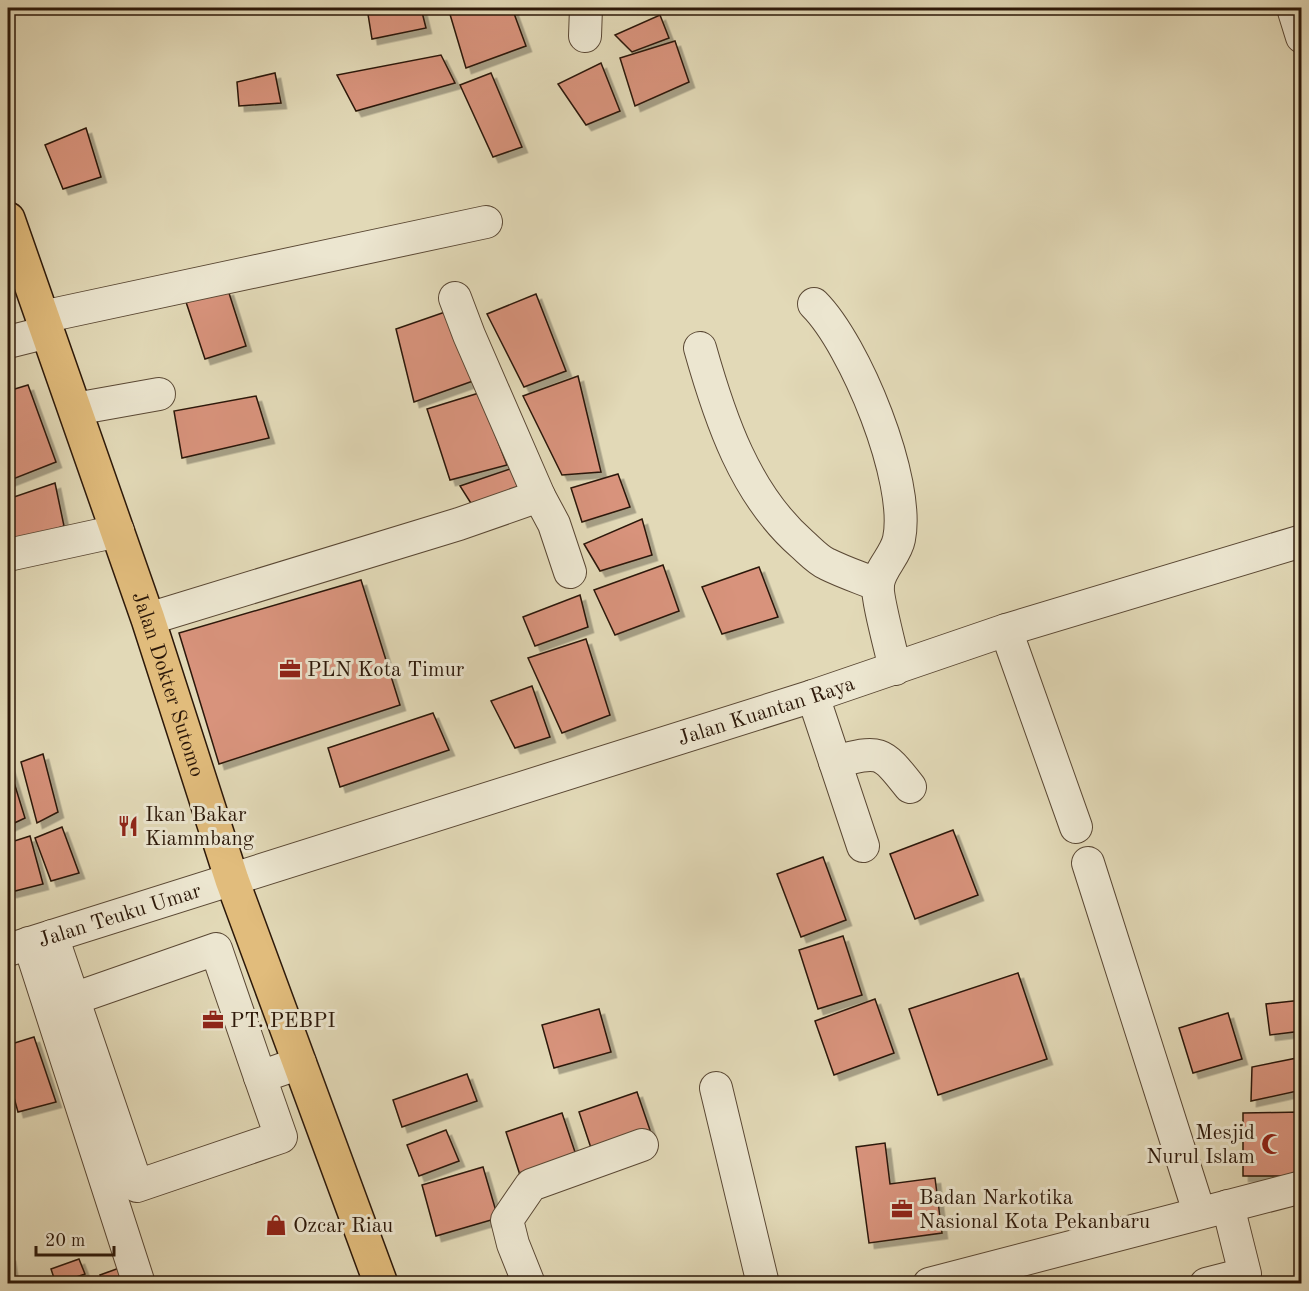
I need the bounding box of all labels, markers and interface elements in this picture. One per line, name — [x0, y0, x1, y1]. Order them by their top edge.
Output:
street label: Jalan Dokter Sutomo — [127, 589, 207, 780]
office icon: PLN Kota Timur — [278, 657, 302, 681]
place label: PLN Kota Timur — [307, 660, 465, 681]
street label: Jalan Kuantan Raya — [675, 673, 858, 750]
place label: Ikan Bakar Kiammbang — [145, 805, 255, 850]
restaurant icon: Ikan Bakar Kiammbang — [116, 814, 140, 838]
street label: Jalan Teuku Umar — [36, 881, 204, 952]
office icon: PT. PEBPI — [201, 1008, 225, 1032]
place label: PT. PEBPI — [230, 1011, 336, 1032]
place label: Mesjid Nurul Islam — [1146, 1123, 1255, 1168]
mosque icon: Mesjid Nurul Islam — [1260, 1132, 1284, 1156]
place label: Badan Narkotika Nasional Kota Pekanbaru — [919, 1188, 1150, 1233]
office icon: Badan Narkotika Nasional Kota Pekanbaru — [890, 1197, 914, 1221]
shop icon: Ozcar Riau — [264, 1213, 288, 1237]
place label: Ozcar Riau — [293, 1216, 393, 1237]
scale bar — [36, 1219, 114, 1257]
text: 20 m — [45, 1232, 85, 1250]

